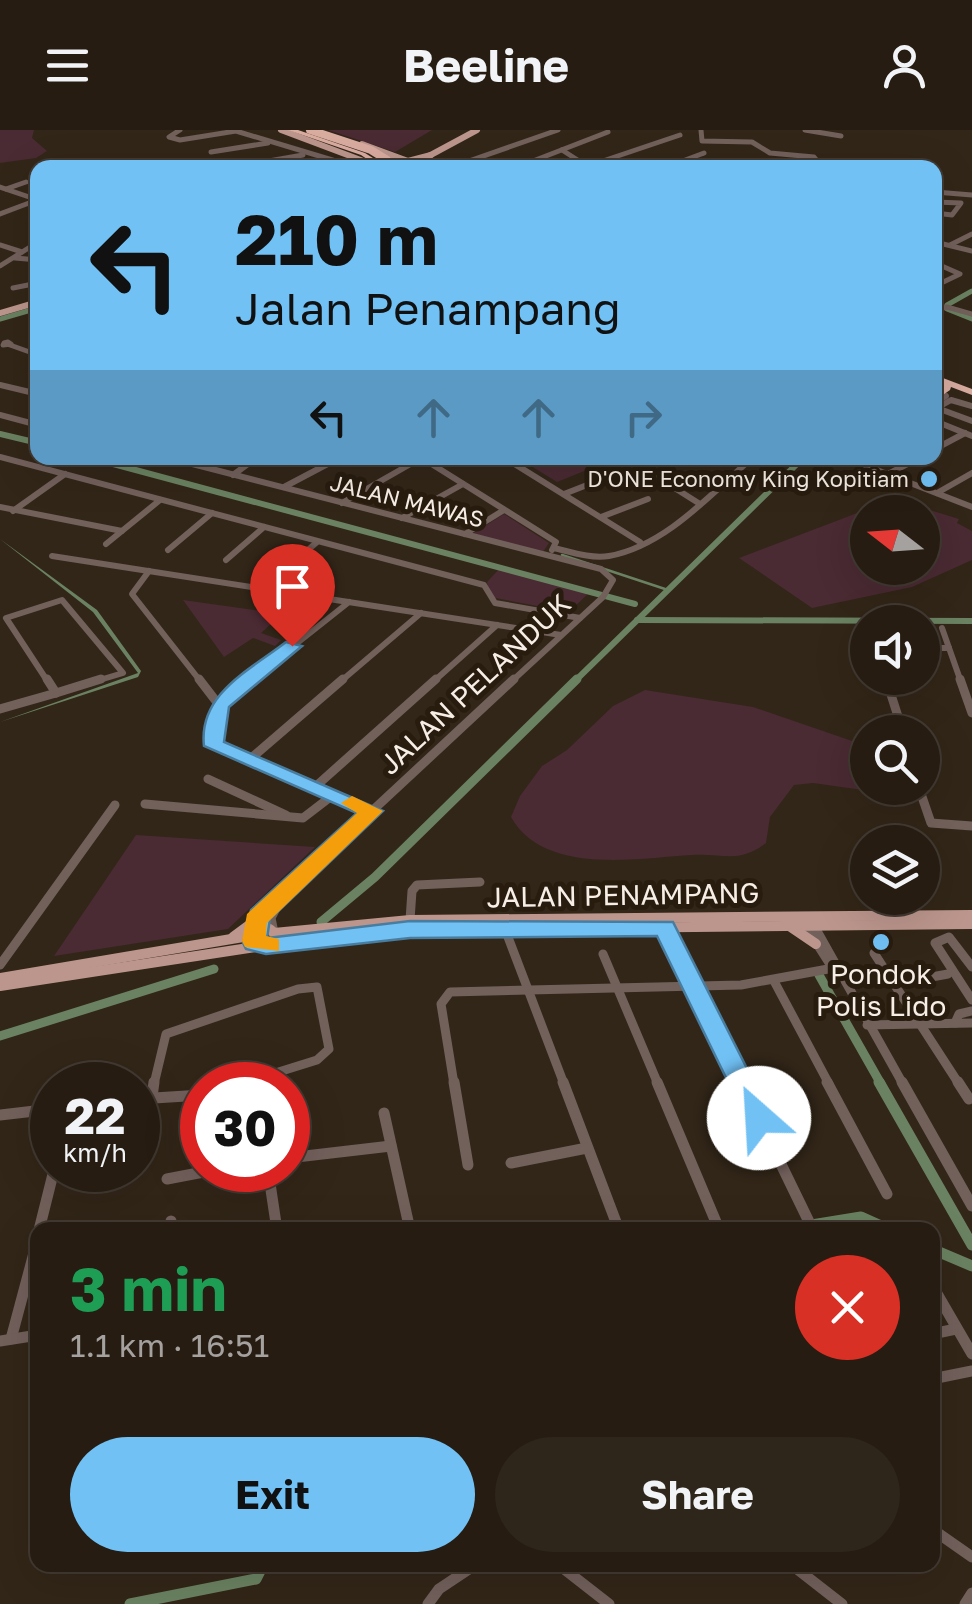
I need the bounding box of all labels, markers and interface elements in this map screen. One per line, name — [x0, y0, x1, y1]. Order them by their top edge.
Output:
icon: menu — [40, 38, 95, 93]
text: Beeline — [403, 38, 569, 92]
icon: person — [877, 38, 932, 93]
text: 210 m — [235, 196, 438, 280]
icon: left — [70, 200, 200, 330]
text: Jalan Penampang — [235, 281, 621, 335]
icon: left — [301, 390, 356, 445]
icon: ahead — [406, 390, 461, 445]
icon: ahead — [511, 390, 566, 445]
icon: right — [616, 390, 671, 445]
place label: D'ONE Economy King Kopitiam — [587, 465, 909, 492]
street label: JALAN MAWAS — [328, 468, 487, 533]
marker: D'ONE Economy King Kopitiam — [918, 468, 940, 490]
north arrow — [850, 495, 940, 585]
map controls — [850, 495, 940, 915]
pin — [250, 544, 335, 647]
icon: arrive — [265, 559, 320, 614]
street label: JALAN PELANDUK — [372, 587, 577, 781]
button: sound — [850, 605, 940, 695]
button: search — [850, 715, 940, 805]
button: layers — [850, 825, 940, 915]
street label: JALAN PENAMPANG — [486, 876, 760, 913]
marker: Pondok Polis Lido — [870, 931, 892, 953]
place label: Pondok Polis Lido — [816, 957, 946, 1022]
speed limit sign: 30 — [180, 1062, 310, 1192]
position arrow — [707, 1066, 811, 1170]
text: 22 — [64, 1085, 125, 1145]
text: km/h — [63, 1137, 127, 1168]
text: 3 min — [70, 1252, 227, 1324]
button: close — [795, 1255, 900, 1360]
text: 1.1 km · 16:51 — [70, 1326, 269, 1364]
button: Exit — [70, 1437, 475, 1552]
button: Share — [495, 1437, 900, 1552]

